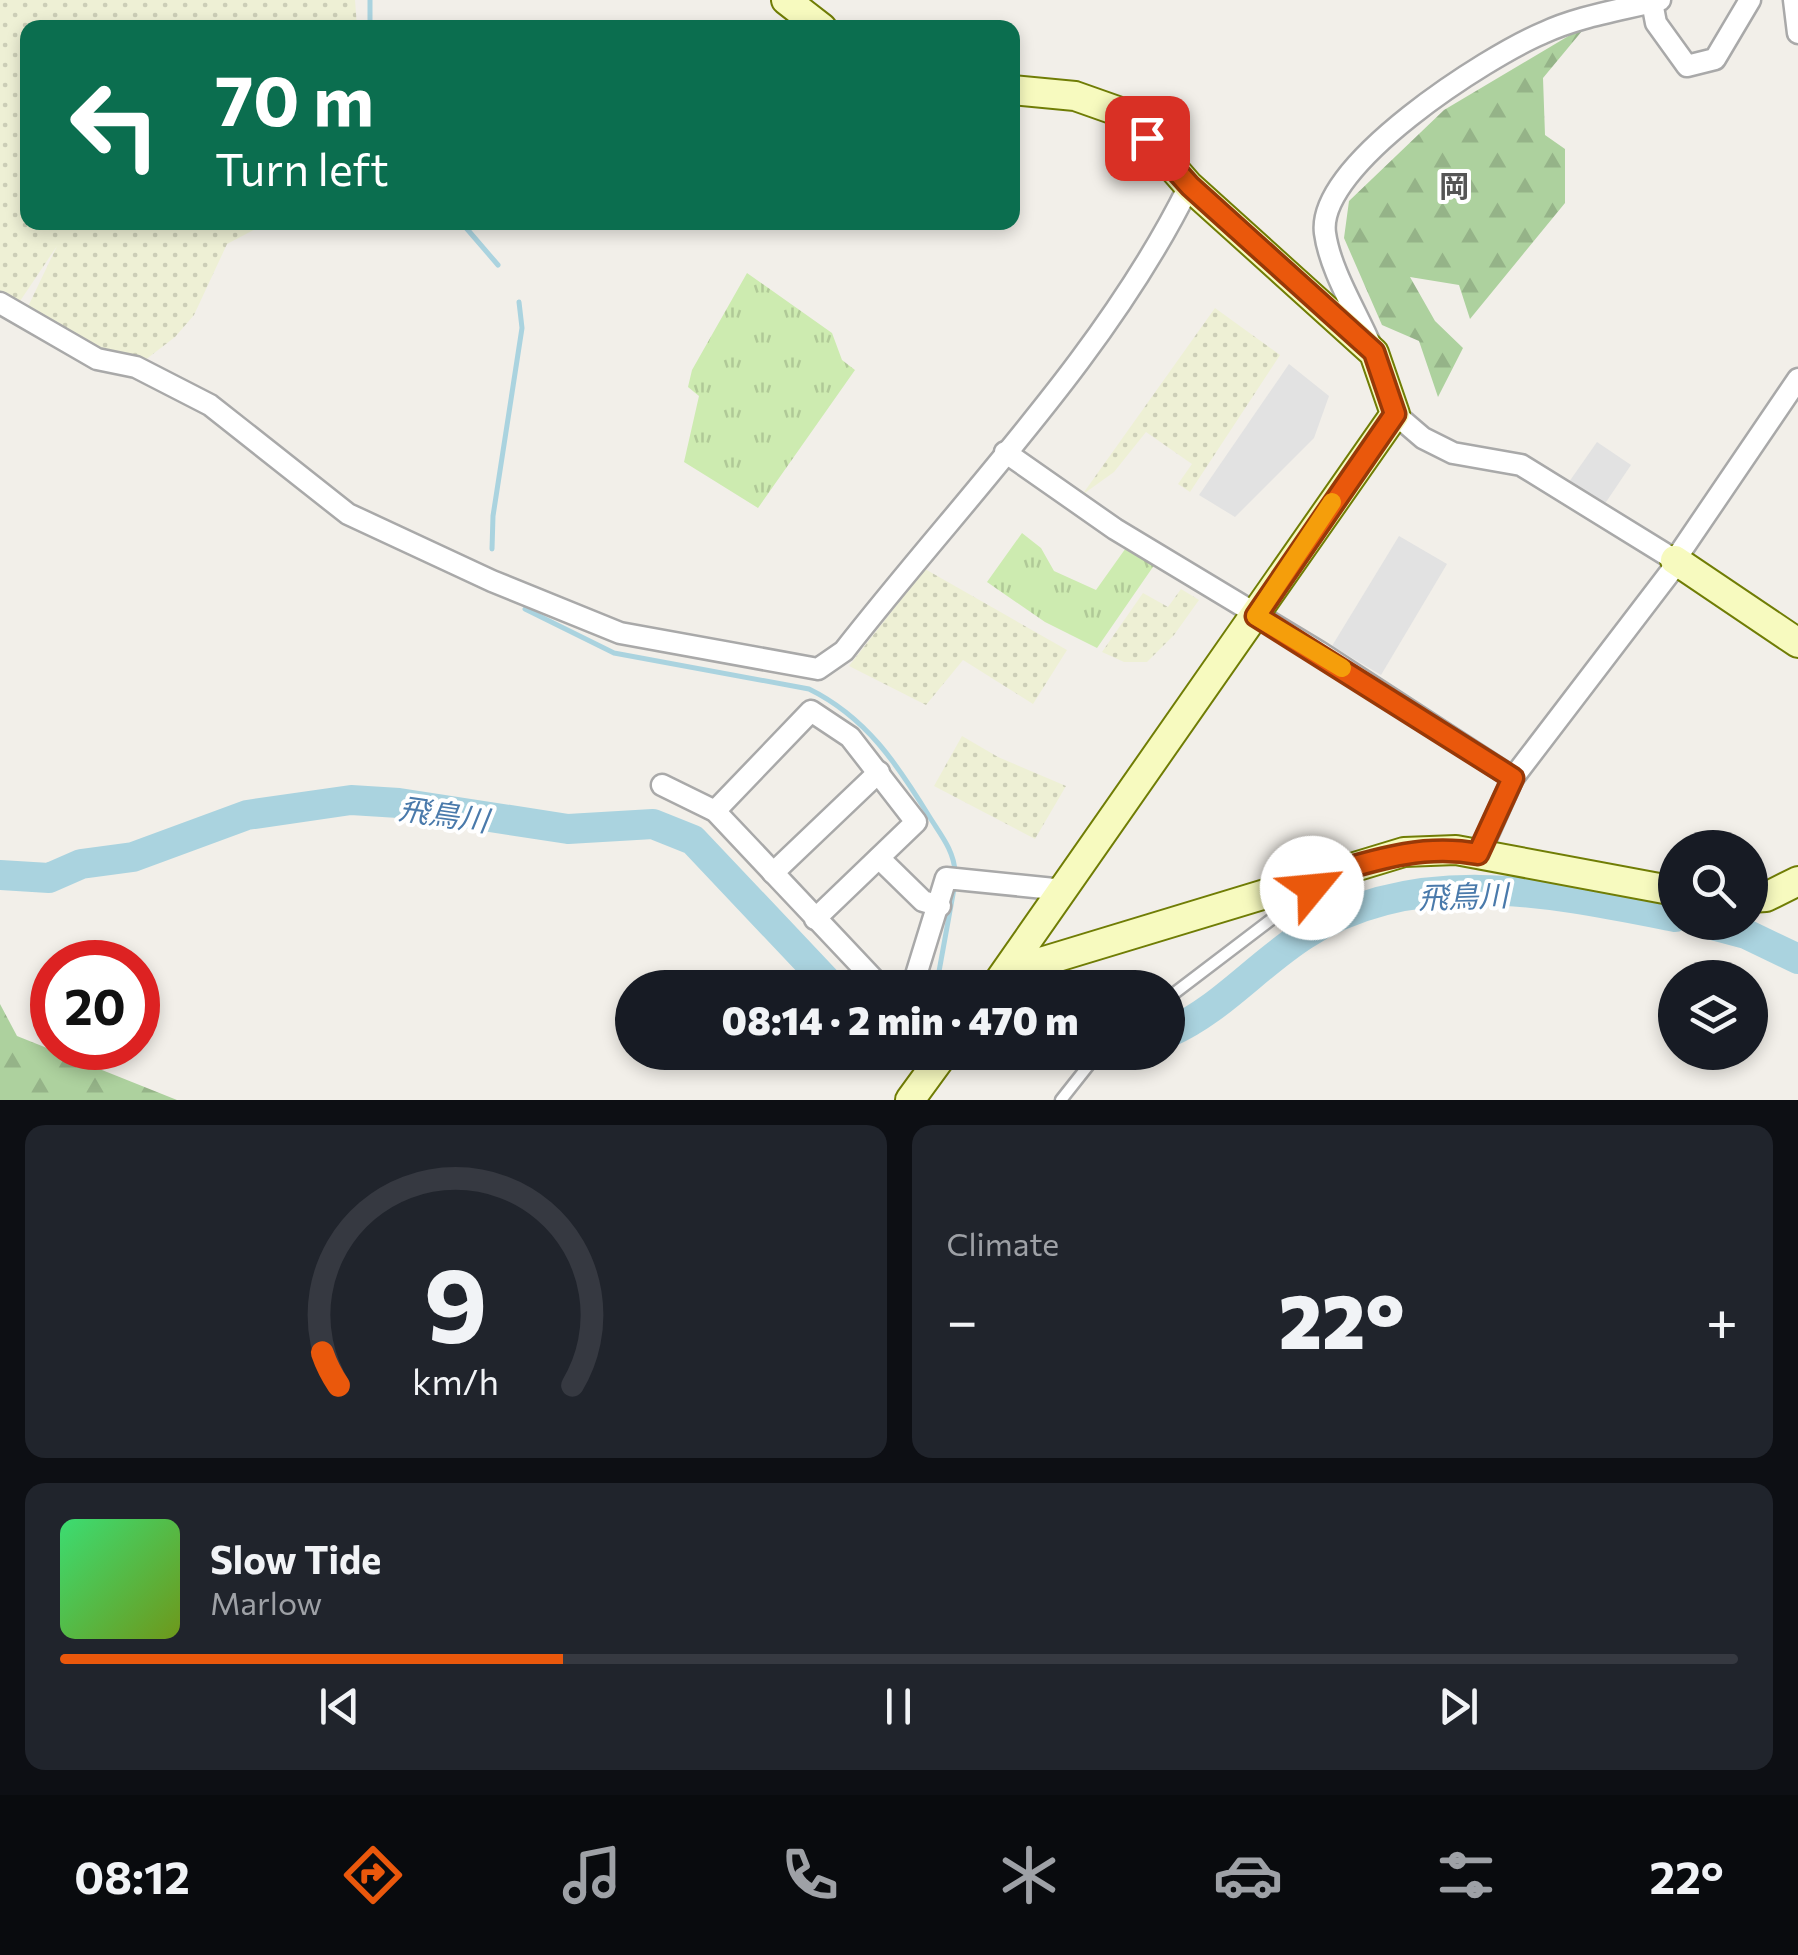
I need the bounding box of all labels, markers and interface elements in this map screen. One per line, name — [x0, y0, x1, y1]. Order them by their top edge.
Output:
text: 70 m — [215, 55, 374, 140]
icon: left — [50, 60, 180, 190]
pin — [1105, 96, 1190, 181]
icon: arrive — [1120, 111, 1175, 166]
text: Turn left — [215, 140, 389, 195]
district label: 岡 — [1439, 166, 1469, 203]
water label: 飛鳥川 — [397, 788, 494, 838]
map controls — [1658, 830, 1768, 1070]
button: search — [1658, 830, 1768, 940]
position arrow — [1260, 836, 1364, 940]
water label: 飛鳥川 — [1417, 875, 1512, 915]
speed limit sign: 20 — [30, 940, 160, 1070]
button: layers — [1658, 960, 1768, 1070]
text: 08:14 · 2 min · 470 m — [722, 996, 1078, 1043]
text: Climate — [947, 1223, 1059, 1263]
text: 9 — [424, 1237, 488, 1364]
text: 22° — [1279, 1273, 1405, 1364]
text: − — [947, 1285, 978, 1352]
text: + — [1706, 1285, 1738, 1352]
text: km/h — [412, 1359, 499, 1402]
text: Slow Tide — [210, 1535, 381, 1582]
text: Marlow — [210, 1582, 322, 1622]
icon: previous — [312, 1679, 367, 1734]
icon: pause — [871, 1679, 926, 1734]
icon: next — [1431, 1679, 1486, 1734]
icon: directions — [338, 1840, 408, 1910]
icon: music — [557, 1840, 627, 1910]
icon: phone — [775, 1840, 845, 1910]
icon: climate — [994, 1840, 1064, 1910]
icon: car — [1213, 1840, 1283, 1910]
icon: filters — [1431, 1840, 1501, 1910]
text: 08:12 — [74, 1848, 190, 1903]
text: 22° — [1650, 1848, 1724, 1903]

